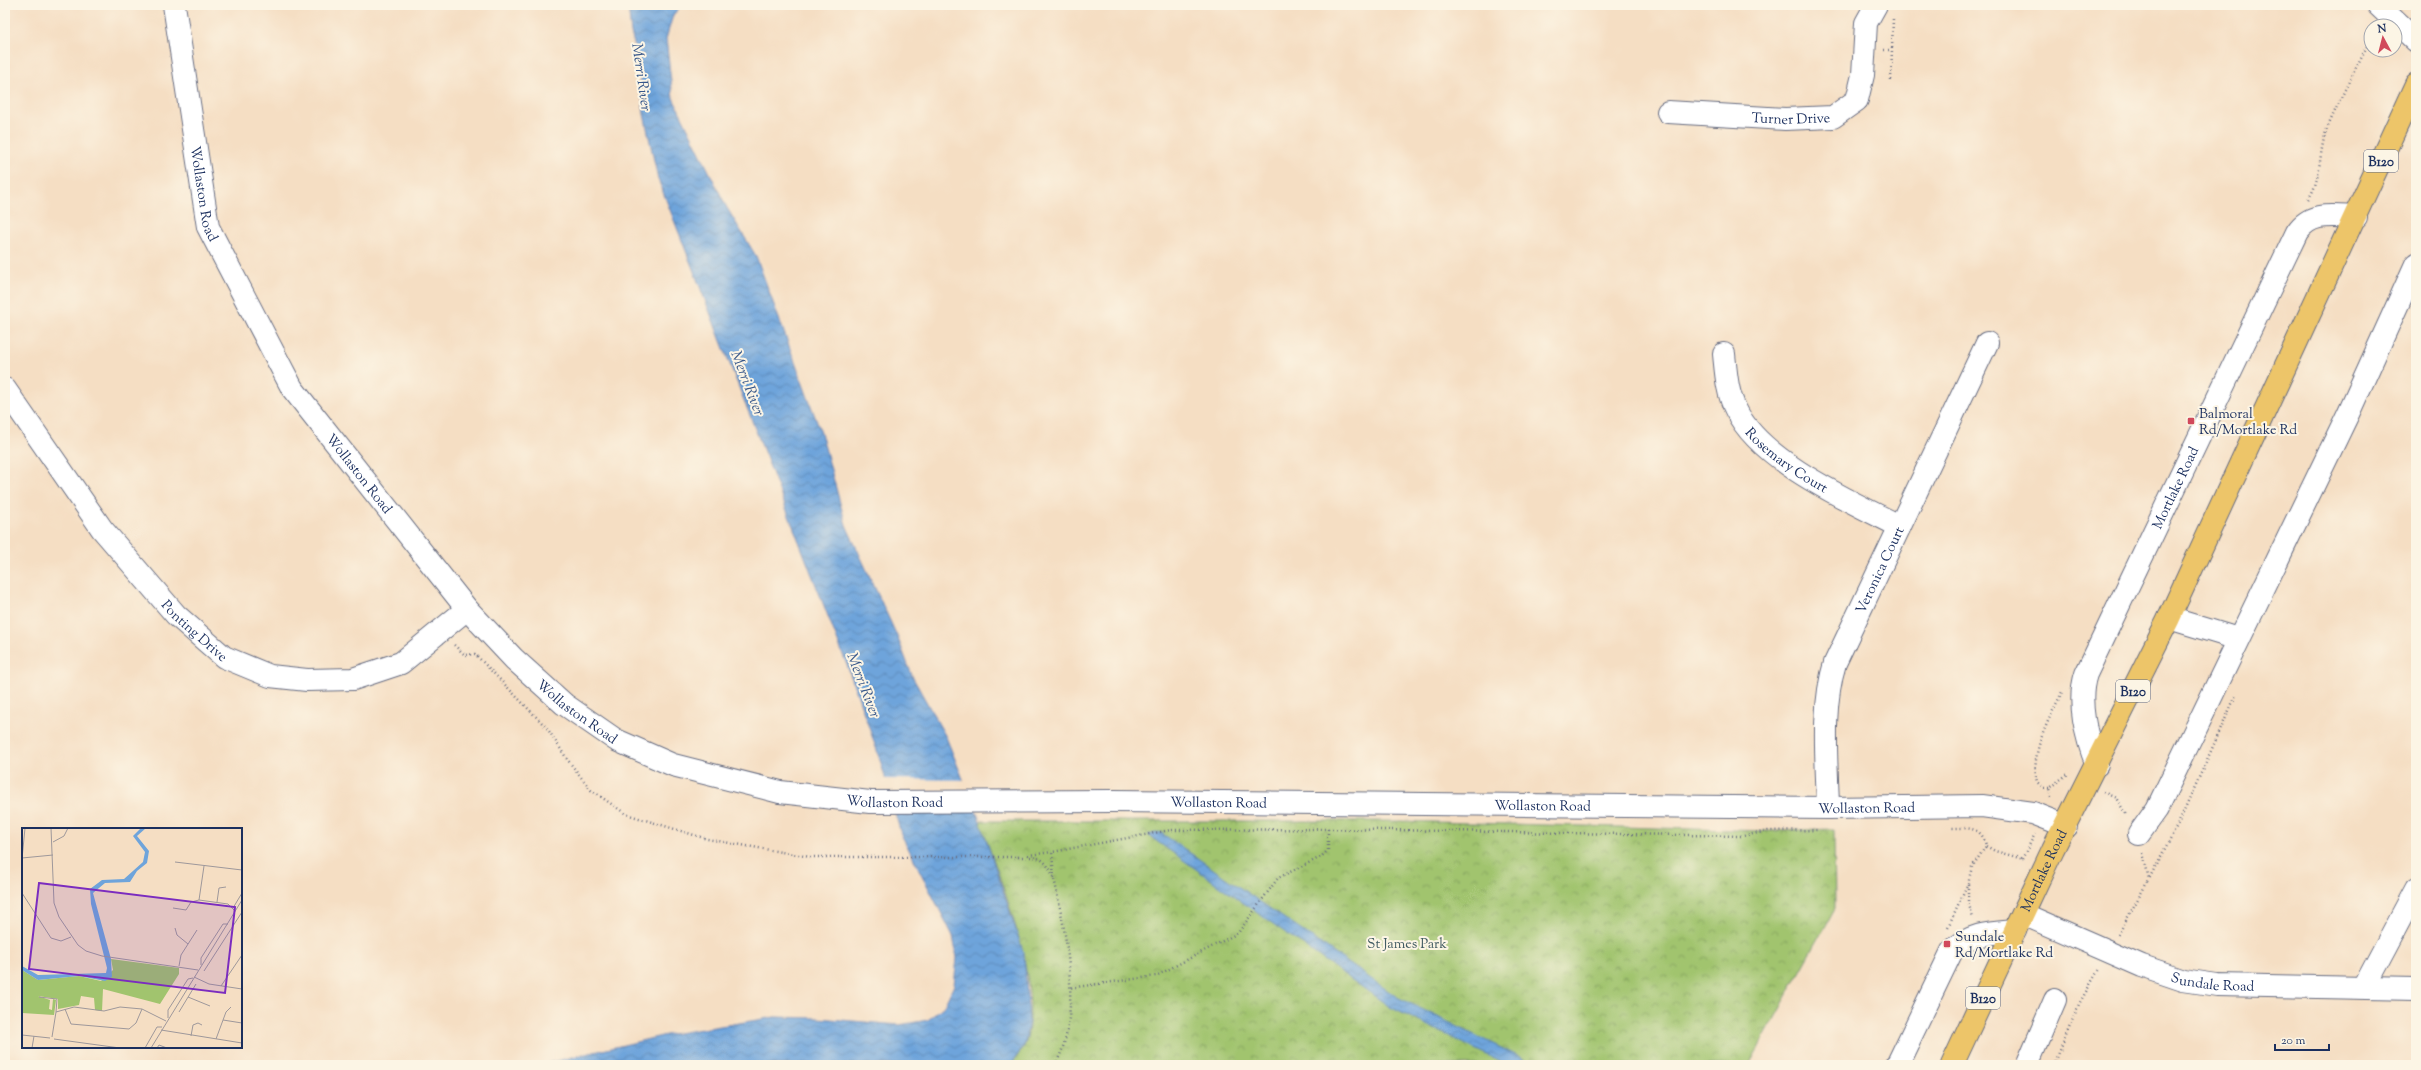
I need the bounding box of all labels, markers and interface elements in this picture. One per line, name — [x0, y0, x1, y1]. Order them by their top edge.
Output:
north arrow — [2363, 18, 2403, 58]
text: N — [2376, 21, 2387, 38]
water label: Merri River — [625, 42, 656, 113]
street label: Turner Drive — [1751, 109, 1831, 131]
street label: Wollaston Road — [184, 145, 222, 246]
road number: B120 — [2364, 150, 2398, 172]
water label: Merri River — [725, 348, 769, 420]
place label: Balmoral Rd/Mortlake Rd — [2199, 405, 2297, 441]
marker: Balmoral Rd/Mortlake Rd — [2186, 416, 2196, 426]
street label: Rosemary Court — [1739, 424, 1831, 499]
street label: Wollaston Road — [320, 430, 396, 519]
street label: Mortlake Road — [2149, 444, 2205, 533]
street label: Veronica Court — [1852, 524, 1910, 617]
street label: Ponting Drive — [155, 596, 231, 667]
water label: Merri River — [841, 650, 885, 722]
street label: Wollaston Road — [531, 676, 621, 750]
road number: B120 — [2116, 680, 2150, 702]
street label: Wollaston Road — [845, 791, 943, 814]
street label: Wollaston Road — [1170, 794, 1267, 815]
street label: Wollaston Road — [1494, 797, 1591, 818]
street label: Wollaston Road — [1818, 799, 1915, 820]
street label: Mortlake Road — [2017, 826, 2073, 916]
inset map — [22, 828, 242, 1048]
place label: Sundale Rd/Mortlake Rd — [1955, 928, 2053, 964]
park label: St James Park — [1367, 935, 1447, 955]
marker: Sundale Rd/Mortlake Rd — [1942, 939, 1952, 949]
street label: Sundale Road — [2168, 969, 2255, 998]
road number: B120 — [1966, 987, 2000, 1009]
scale bar — [2275, 1026, 2329, 1052]
text: 20 m — [2281, 1032, 2306, 1050]

